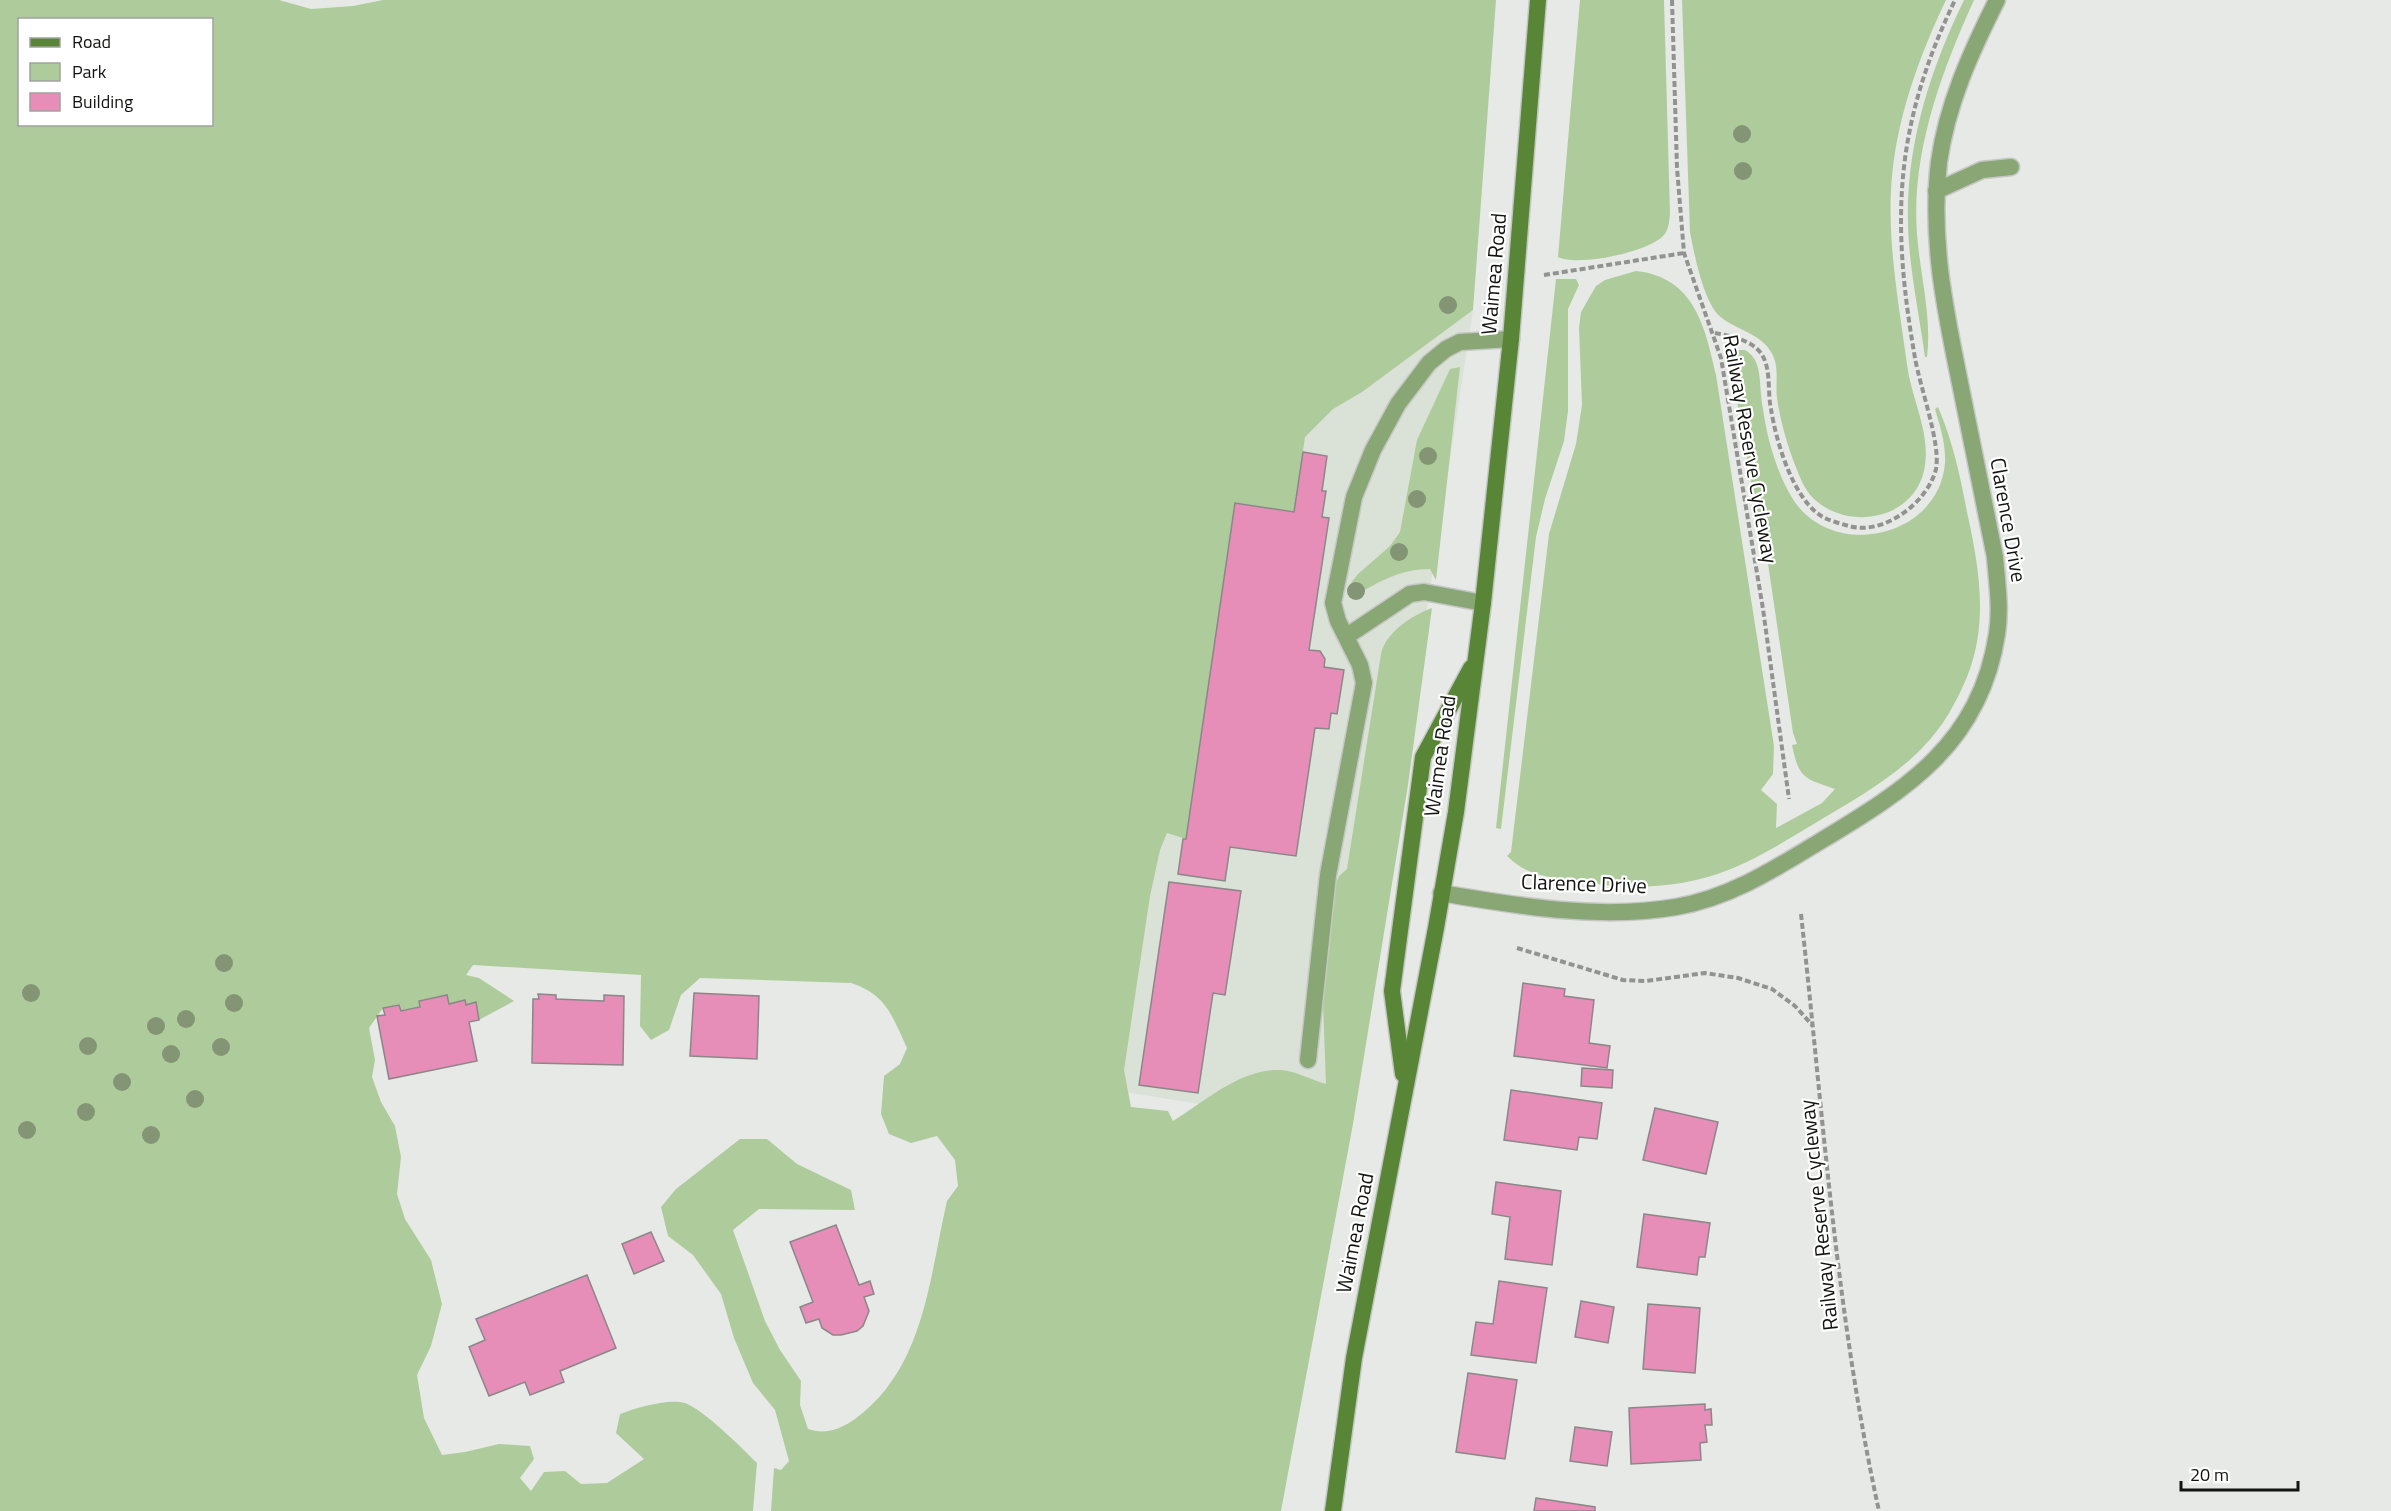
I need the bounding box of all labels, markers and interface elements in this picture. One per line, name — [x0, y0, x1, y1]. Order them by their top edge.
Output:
legend — [18, 18, 213, 126]
text: Road — [72, 28, 111, 55]
text: Park — [72, 58, 107, 85]
text: Building — [72, 88, 133, 115]
street label: Waimea Road — [1472, 212, 1514, 336]
street label: Railway Reserve Cycleway — [1715, 332, 1787, 566]
street label: Clarence Drive — [1982, 455, 2036, 585]
street label: Waimea Road — [1415, 693, 1463, 819]
street label: Clarence Drive — [1521, 865, 1648, 901]
street label: Railway Reserve Cycleway — [1790, 1098, 1846, 1332]
street label: Waimea Road — [1327, 1170, 1381, 1296]
scale bar — [2181, 1454, 2298, 1492]
text: 20 m — [2190, 1461, 2229, 1488]

